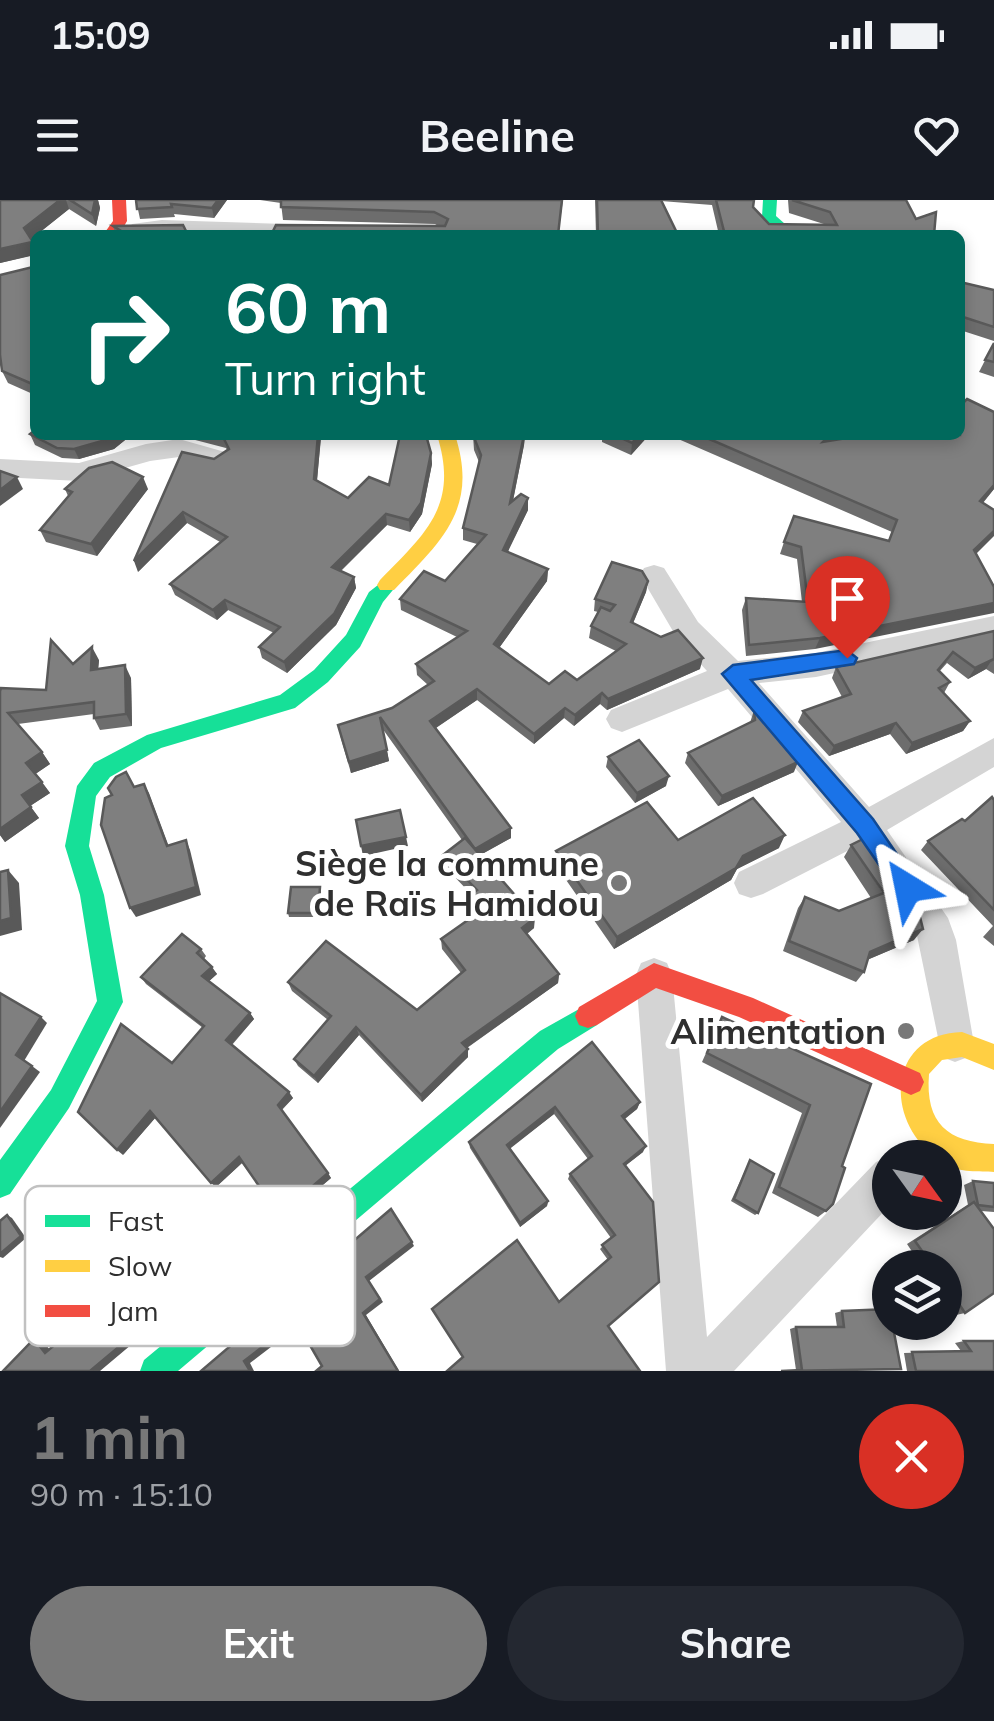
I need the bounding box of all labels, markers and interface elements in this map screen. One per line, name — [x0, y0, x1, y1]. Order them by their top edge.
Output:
text: 15:09 — [50, 11, 151, 59]
text: Beeline — [419, 107, 575, 163]
icon: menu — [30, 108, 85, 163]
icon: heart — [909, 108, 964, 163]
text: 60 m — [225, 263, 391, 351]
icon: right — [60, 270, 190, 400]
text: Turn right — [225, 350, 426, 406]
pin — [805, 556, 890, 659]
icon: arrive — [820, 571, 875, 626]
position arrow — [856, 836, 960, 940]
place label: Siège la commune de Raïs Hamidou — [295, 841, 599, 925]
marker: Siège la commune de Raïs Hamidou — [608, 872, 630, 894]
place label: Alimentation — [671, 1009, 886, 1053]
marker: Alimentation — [895, 1020, 917, 1042]
north arrow — [872, 1140, 962, 1230]
map controls — [872, 1140, 962, 1340]
legend — [25, 1186, 355, 1346]
text: Fast — [108, 1203, 164, 1238]
text: Slow — [108, 1248, 172, 1283]
button: layers — [872, 1250, 962, 1340]
text: Jam — [108, 1293, 159, 1328]
text: 1 min — [30, 1399, 188, 1474]
button: close — [859, 1404, 964, 1509]
text: 90 m · 15:10 — [30, 1474, 213, 1514]
button: Exit — [30, 1586, 487, 1701]
button: Share — [507, 1586, 964, 1701]

